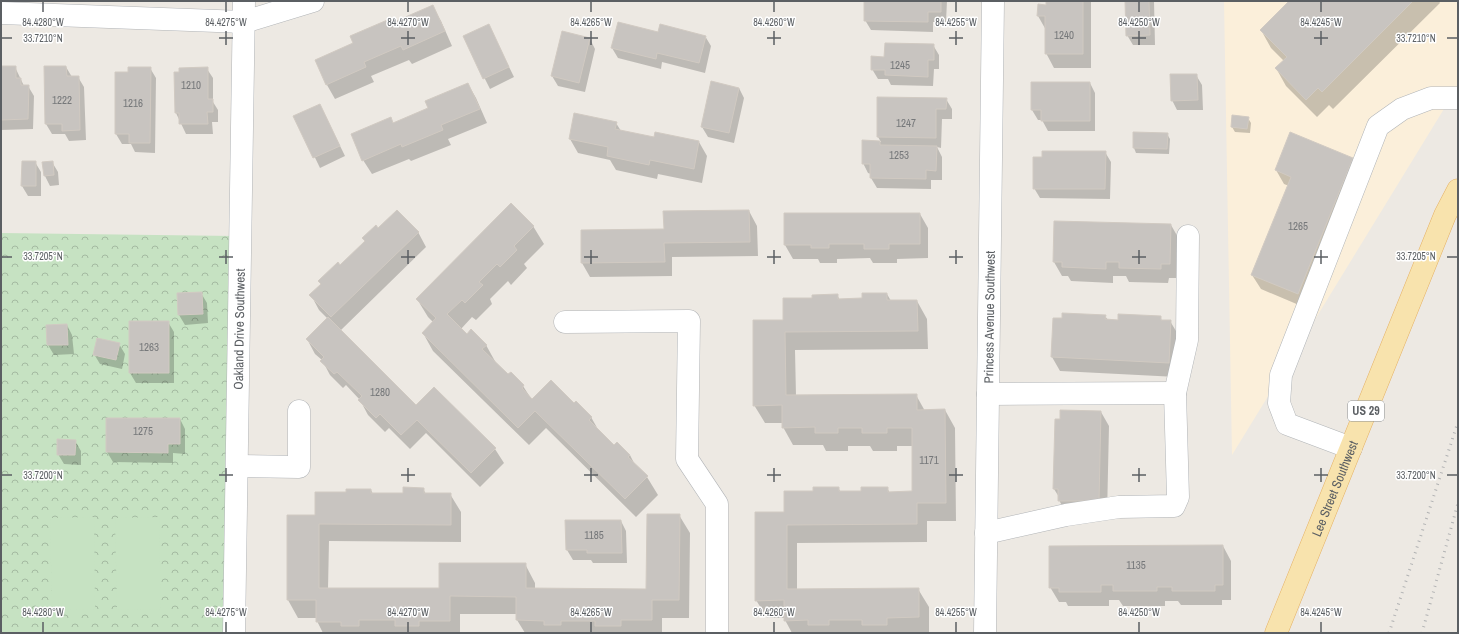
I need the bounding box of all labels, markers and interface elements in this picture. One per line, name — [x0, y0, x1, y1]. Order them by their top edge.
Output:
text: 84.4280°W — [22, 16, 64, 29]
text: 84.4275°W — [205, 16, 247, 29]
text: 84.4270°W — [387, 16, 429, 29]
text: 84.4265°W — [570, 16, 612, 29]
text: 84.4260°W — [753, 16, 795, 29]
text: 84.4255°W — [935, 16, 977, 29]
text: 84.4250°W — [1118, 16, 1160, 29]
text: 84.4245°W — [1300, 16, 1342, 29]
house number: 1240 — [1054, 28, 1074, 42]
text: 33.7210°N — [23, 32, 63, 45]
text: 33.7210°N — [1396, 32, 1436, 45]
house number: 1245 — [890, 58, 910, 72]
house number: 1210 — [181, 78, 201, 92]
house number: 1222 — [52, 93, 72, 107]
house number: 1216 — [123, 96, 143, 110]
house number: 1247 — [896, 116, 916, 130]
house number: 1253 — [889, 148, 909, 162]
house number: 1265 — [1288, 219, 1308, 233]
text: 33.7205°N — [23, 250, 63, 263]
street label: Princess Avenue Southwest — [980, 250, 999, 384]
text: 33.7205°N — [1396, 250, 1436, 263]
street label: Oakland Drive Southwest — [230, 268, 249, 390]
house number: 1263 — [139, 340, 159, 354]
house number: 1280 — [370, 385, 390, 399]
road number: US 29 — [1348, 401, 1384, 421]
house number: 1275 — [133, 424, 153, 438]
street label: Lee Street Southwest — [1308, 438, 1362, 539]
house number: 1171 — [919, 453, 939, 467]
text: 33.7200°N — [23, 469, 63, 482]
text: 33.7200°N — [1396, 469, 1436, 482]
house number: 1185 — [584, 528, 604, 542]
house number: 1135 — [1126, 558, 1146, 572]
text: 84.4280°W — [22, 606, 64, 619]
text: 84.4275°W — [205, 606, 247, 619]
text: 84.4270°W — [387, 606, 429, 619]
text: 84.4265°W — [570, 606, 612, 619]
text: 84.4260°W — [753, 606, 795, 619]
text: 84.4255°W — [935, 606, 977, 619]
text: 84.4250°W — [1118, 606, 1160, 619]
text: 84.4245°W — [1300, 606, 1342, 619]

